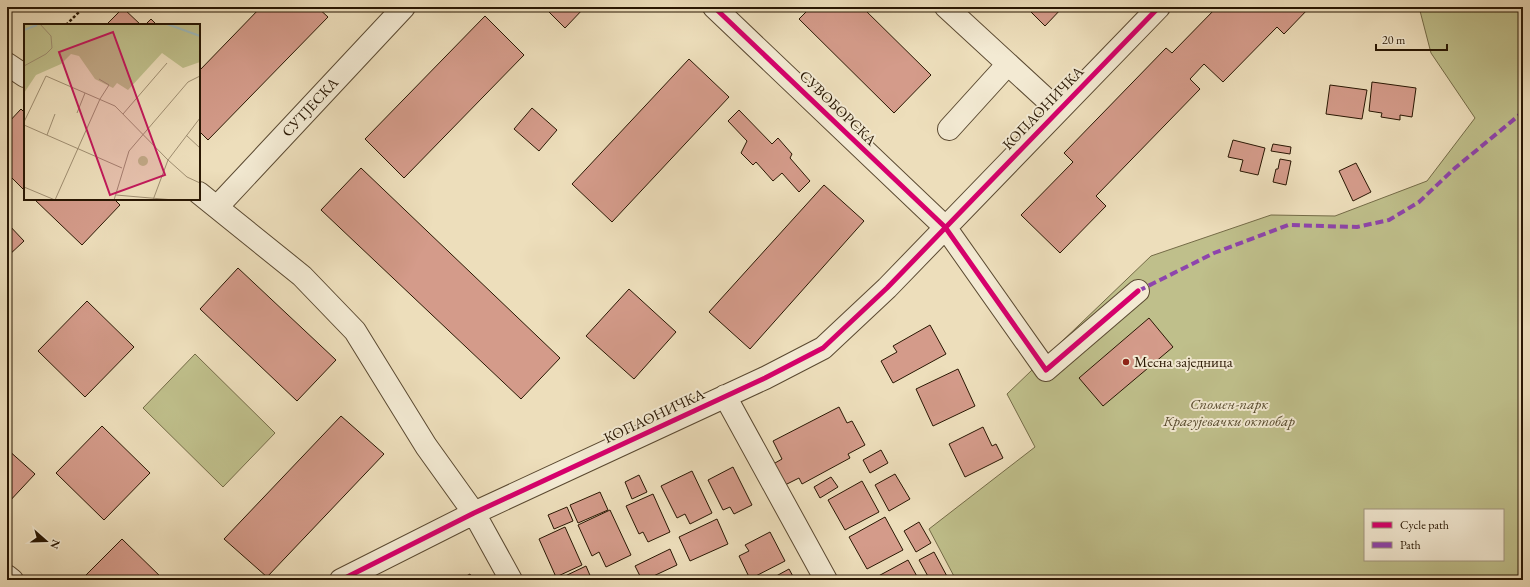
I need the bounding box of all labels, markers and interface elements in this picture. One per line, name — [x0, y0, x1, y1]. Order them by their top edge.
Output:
inset map — [24, 24, 200, 200]
scale bar — [1376, 26, 1447, 52]
text: 20 m — [1382, 32, 1406, 48]
street label: КОПАОНИЧКА — [998, 61, 1088, 154]
street label: СУВОБОРСКА — [796, 66, 881, 150]
street label: СУТЈЕСКА — [277, 72, 342, 140]
place label: Месна заједница — [1134, 352, 1233, 371]
marker: Месна заједница — [1121, 357, 1131, 367]
street label: КОПАОНИЧКА — [600, 384, 708, 447]
park label: Спомен-парк Крагујевачки октобар — [1162, 394, 1295, 430]
legend — [1364, 509, 1504, 561]
text: Cycle path — [1400, 517, 1449, 533]
north arrow — [26, 521, 66, 561]
text: Path — [1400, 537, 1421, 553]
text: N — [47, 538, 63, 551]

